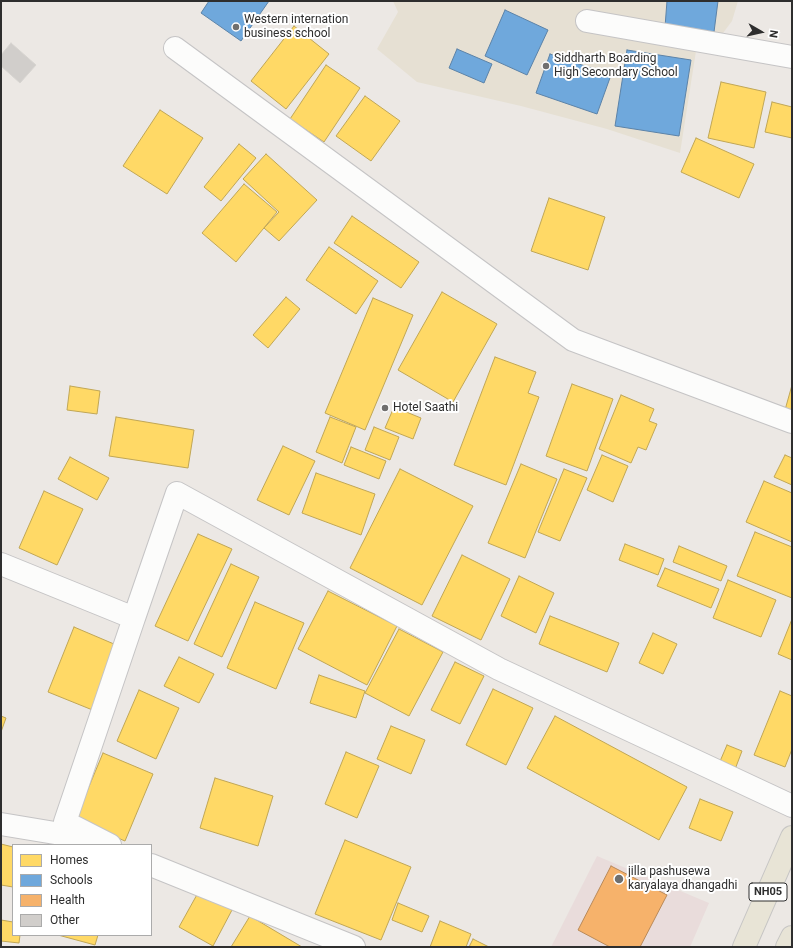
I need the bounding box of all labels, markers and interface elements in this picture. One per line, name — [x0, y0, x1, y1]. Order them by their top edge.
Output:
north arrow — [741, 12, 781, 52]
place label: Western internation business school — [244, 13, 348, 41]
marker: Western internation business school — [231, 22, 241, 32]
text: N — [766, 29, 780, 39]
place label: Siddharth Boarding High Secondary School — [554, 52, 678, 80]
marker: Siddharth Boarding High Secondary School — [541, 61, 551, 71]
place label: Hotel Saathi — [393, 401, 458, 415]
marker: Hotel Saathi — [380, 403, 390, 413]
legend — [12, 844, 152, 936]
text: Homes — [50, 853, 88, 867]
place label: jilla pashusewa karyalaya dhangadhi — [628, 865, 737, 893]
text: Schools — [50, 873, 93, 887]
marker: jilla pashusewa karyalaya dhangadhi — [613, 873, 625, 885]
road number: NH05 — [749, 883, 787, 901]
text: Health — [50, 893, 85, 907]
text: Other — [50, 913, 79, 927]

